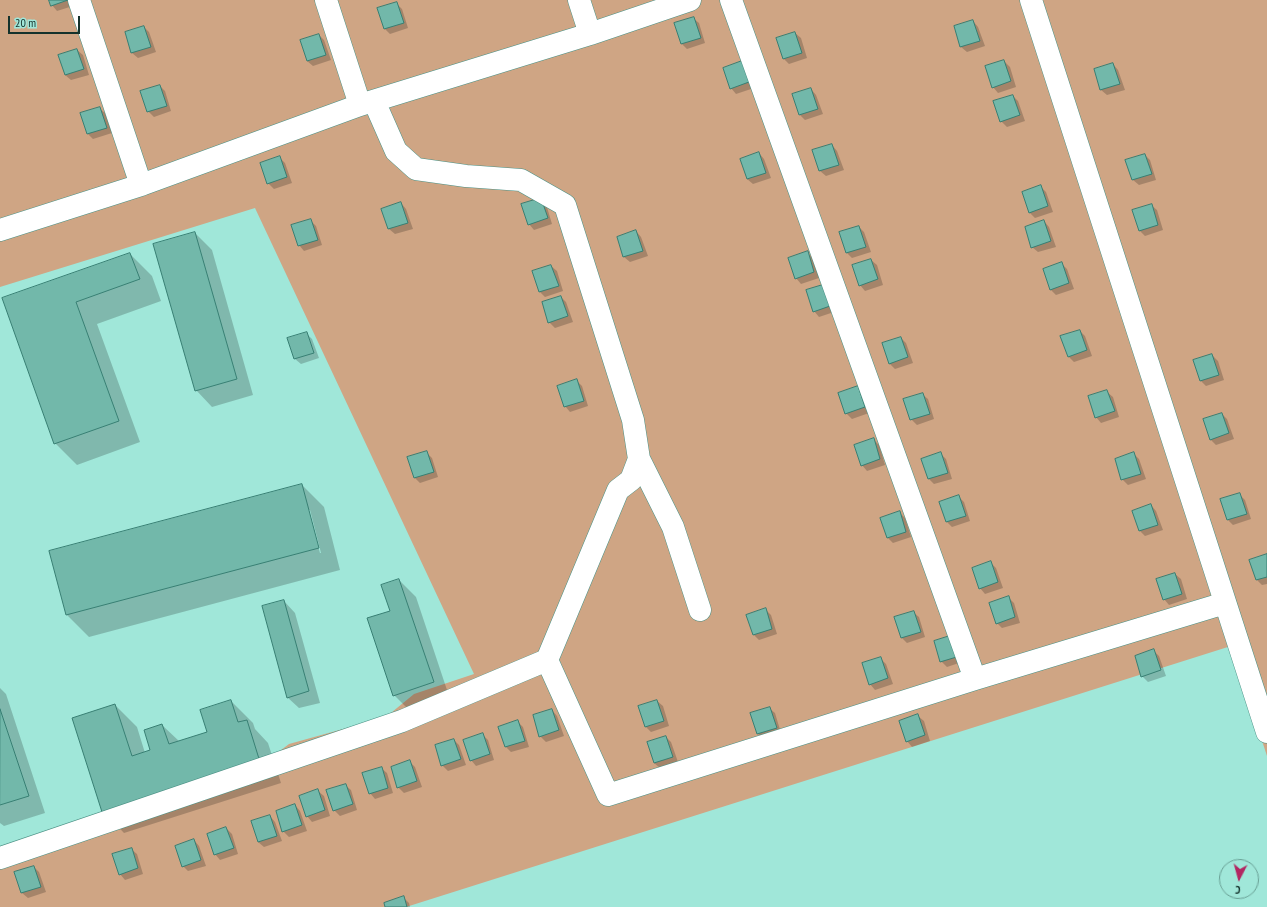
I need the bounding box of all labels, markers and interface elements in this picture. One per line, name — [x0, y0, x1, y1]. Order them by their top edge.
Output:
scale bar — [10, 8, 82, 34]
text: 20 m — [15, 15, 36, 30]
north arrow — [1219, 859, 1259, 899]
text: С — [1235, 883, 1241, 897]

